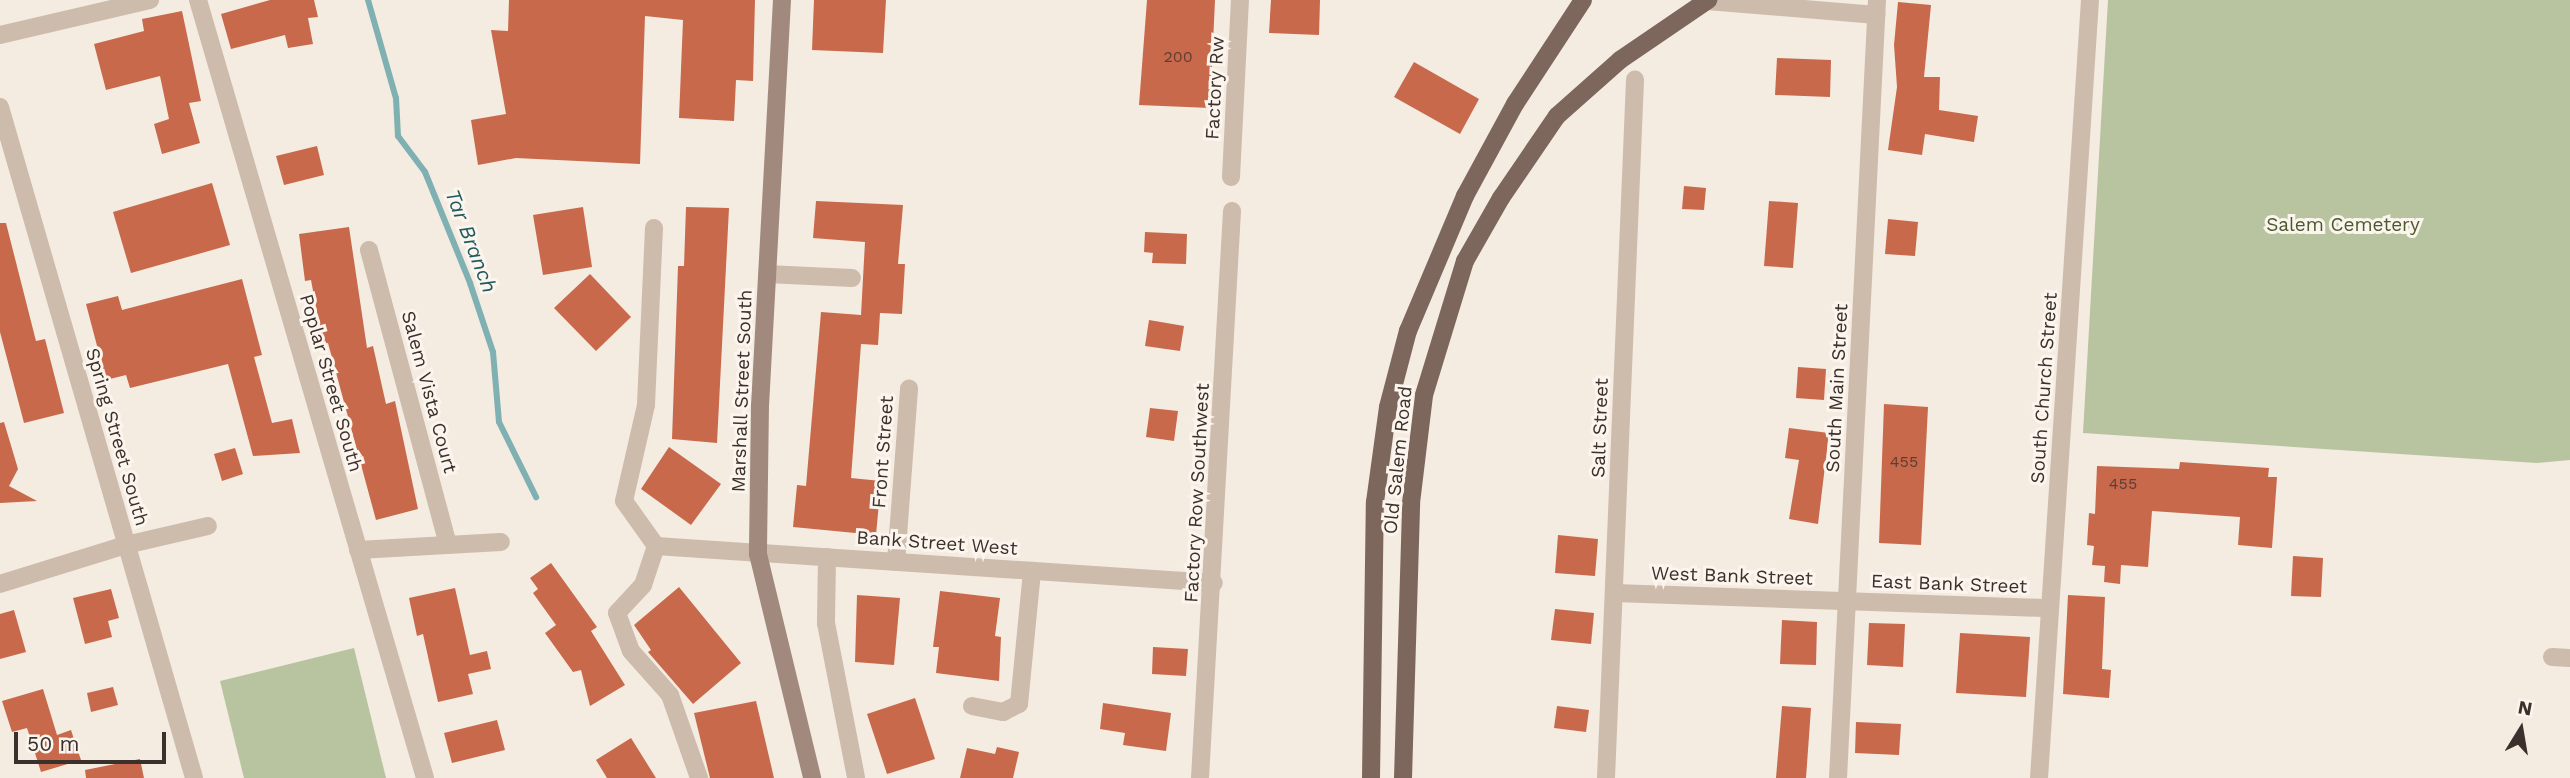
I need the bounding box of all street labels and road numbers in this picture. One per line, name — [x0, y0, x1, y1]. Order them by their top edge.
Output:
street label: Factory Rw — [1201, 36, 1229, 140]
street label: Marshall Street South — [727, 289, 757, 493]
street label: Poplar Street South — [295, 291, 367, 475]
street label: South Church Street — [2026, 292, 2062, 484]
street label: South Main Street — [1821, 303, 1853, 473]
street label: Salem Vista Court — [396, 308, 462, 476]
street label: Spring Street South — [81, 345, 153, 529]
street label: Salt Street — [1587, 378, 1613, 478]
street label: Factory Row Southwest — [1180, 382, 1214, 604]
street label: Old Salem Road — [1379, 385, 1417, 535]
street label: Front Street — [868, 395, 898, 509]
street label: Bank Street West — [855, 526, 1019, 560]
street label: West Bank Street — [1650, 562, 1814, 590]
street label: East Bank Street — [1870, 570, 2028, 598]

